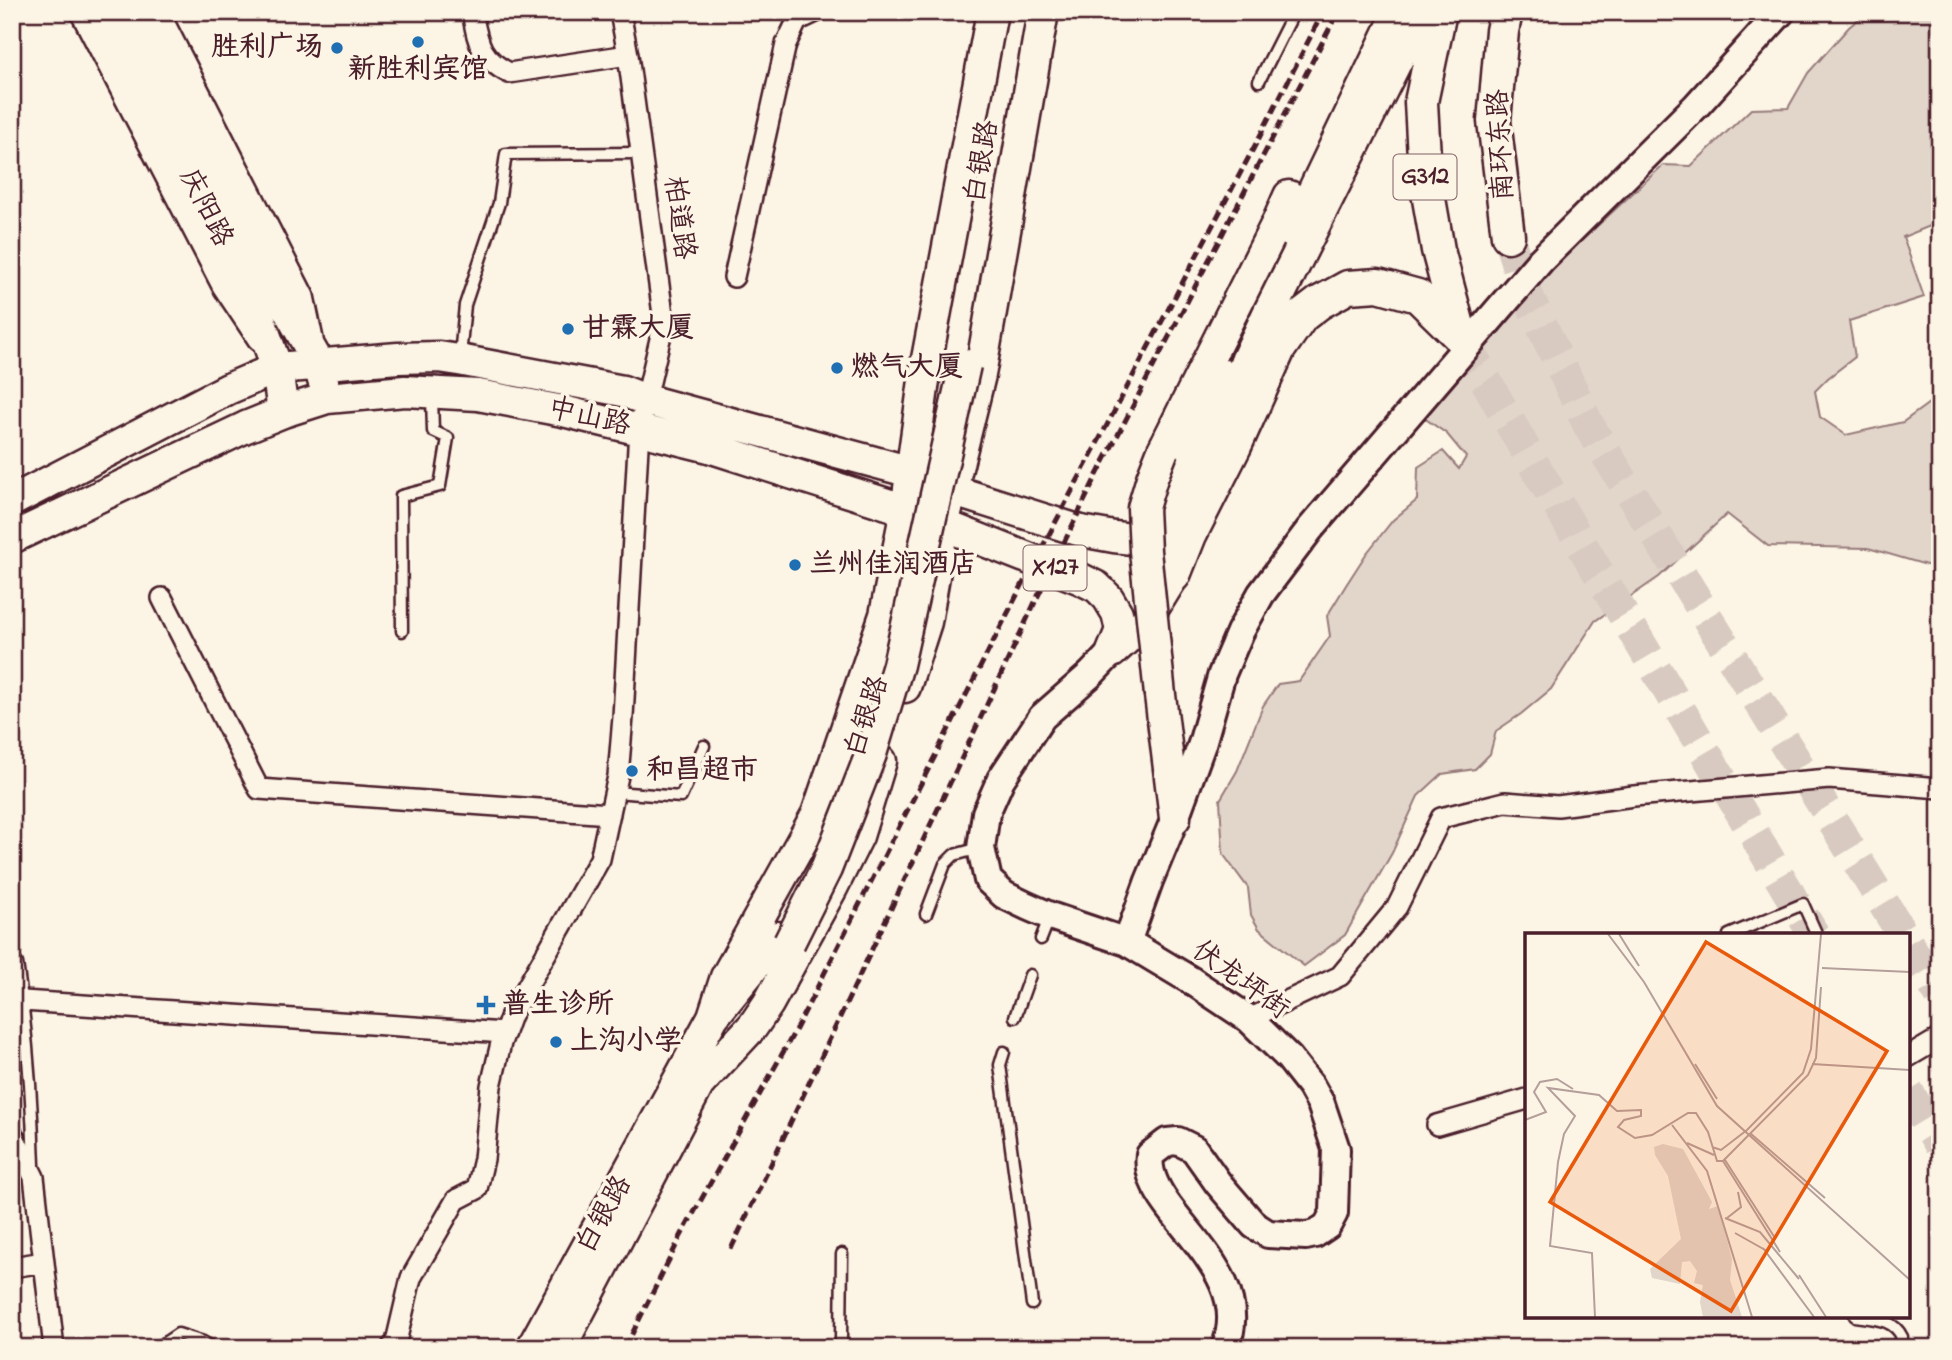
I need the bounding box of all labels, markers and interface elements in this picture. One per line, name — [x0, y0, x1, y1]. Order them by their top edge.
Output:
place label: 胜利广场 — [211, 28, 323, 69]
marker: 新胜利宾馆 — [410, 34, 426, 50]
marker: 胜利广场 — [329, 40, 345, 56]
place label: 新胜利宾馆 — [348, 50, 488, 91]
street label: 南环东路 — [1479, 88, 1525, 202]
street label: 白银路 — [956, 117, 1010, 207]
road number: G312 — [1394, 154, 1456, 200]
street label: 庆阳路 — [168, 161, 242, 255]
street label: 柏道路 — [652, 174, 704, 262]
place label: 甘霖大厦 — [582, 309, 694, 350]
marker: 甘霖大厦 — [560, 321, 576, 337]
place label: 燃气大厦 — [851, 348, 963, 389]
marker: 燃气大厦 — [829, 360, 845, 376]
street label: 中山路 — [543, 389, 635, 447]
place label: 兰州佳润酒店 — [809, 545, 977, 586]
road number: X127 — [1024, 546, 1086, 590]
marker: 兰州佳润酒店 — [787, 557, 803, 573]
street label: 白银路 — [836, 671, 900, 763]
place label: 和昌超市 — [646, 751, 758, 792]
marker: 和昌超市 — [624, 763, 640, 779]
street label: 伏龙坪街 — [1183, 931, 1297, 1031]
inset map — [1525, 933, 1910, 1318]
place label: 普生诊所 — [502, 985, 614, 1026]
marker: 普生诊所 — [476, 995, 496, 1015]
place label: 上沟小学 — [570, 1022, 682, 1063]
marker: 上沟小学 — [548, 1034, 564, 1050]
street label: 白银路 — [567, 1168, 643, 1262]

